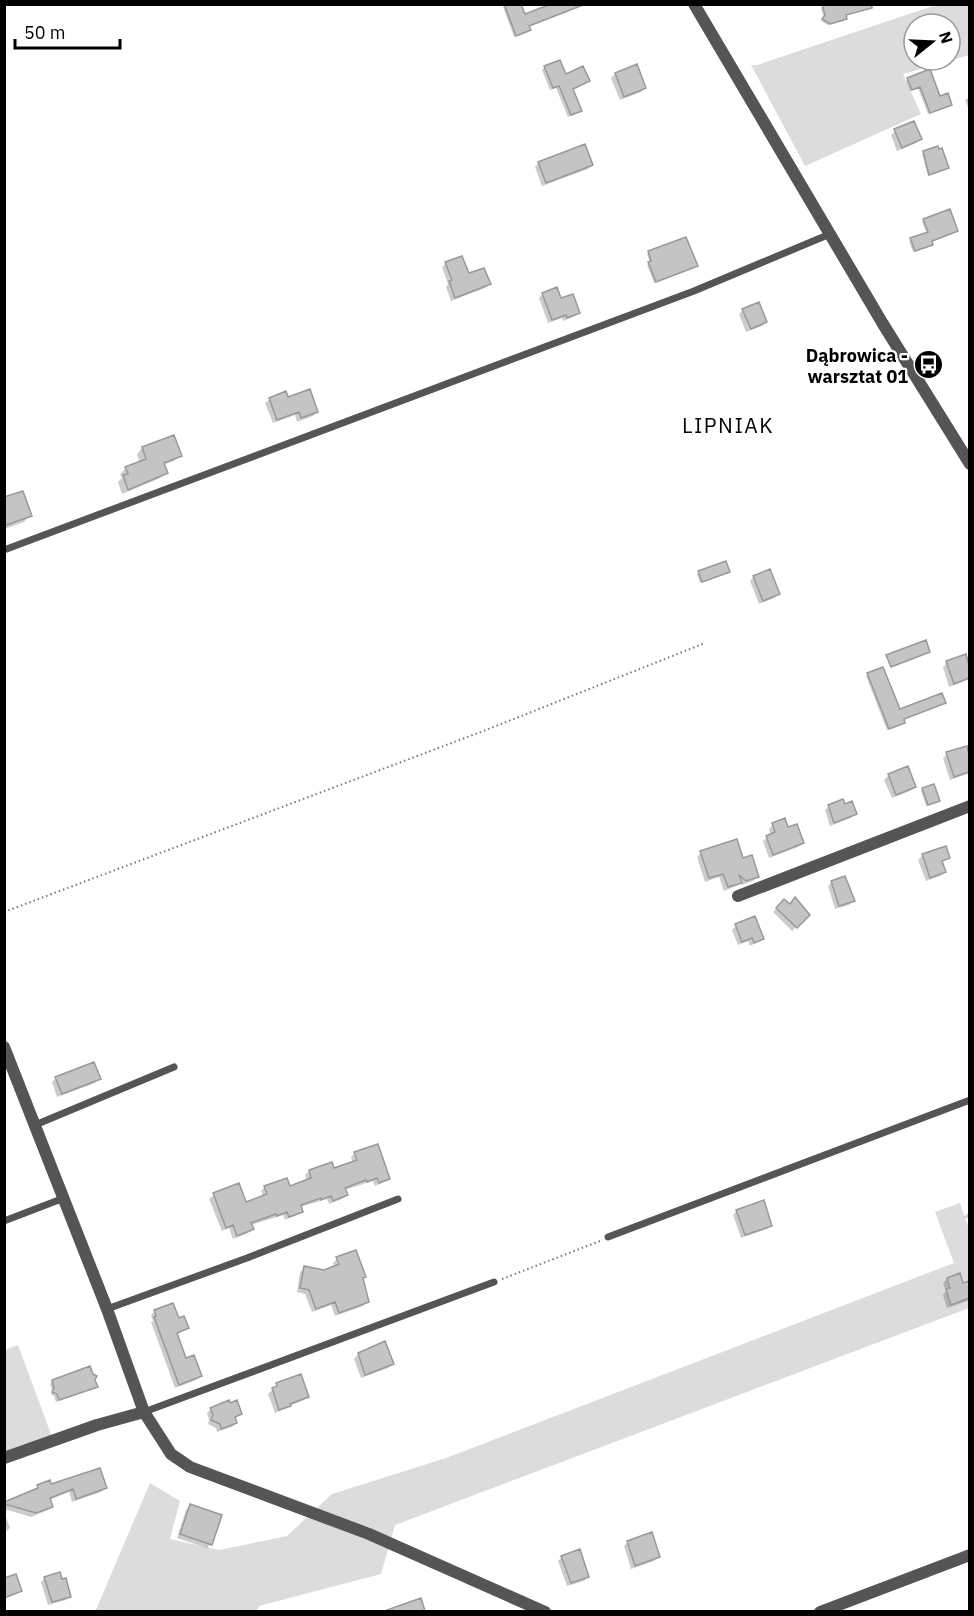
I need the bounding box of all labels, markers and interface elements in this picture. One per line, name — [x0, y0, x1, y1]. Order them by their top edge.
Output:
scale bar — [15, 12, 120, 50]
north arrow — [902, 12, 962, 72]
text: 50 m — [24, 21, 66, 44]
text: N — [935, 29, 958, 46]
place label: Dąbrowica - warsztat 01 — [806, 344, 908, 388]
bus stop icon: Dąbrowica - warsztat 01 — [913, 349, 945, 381]
district label: LIPNIAK — [682, 411, 774, 439]

